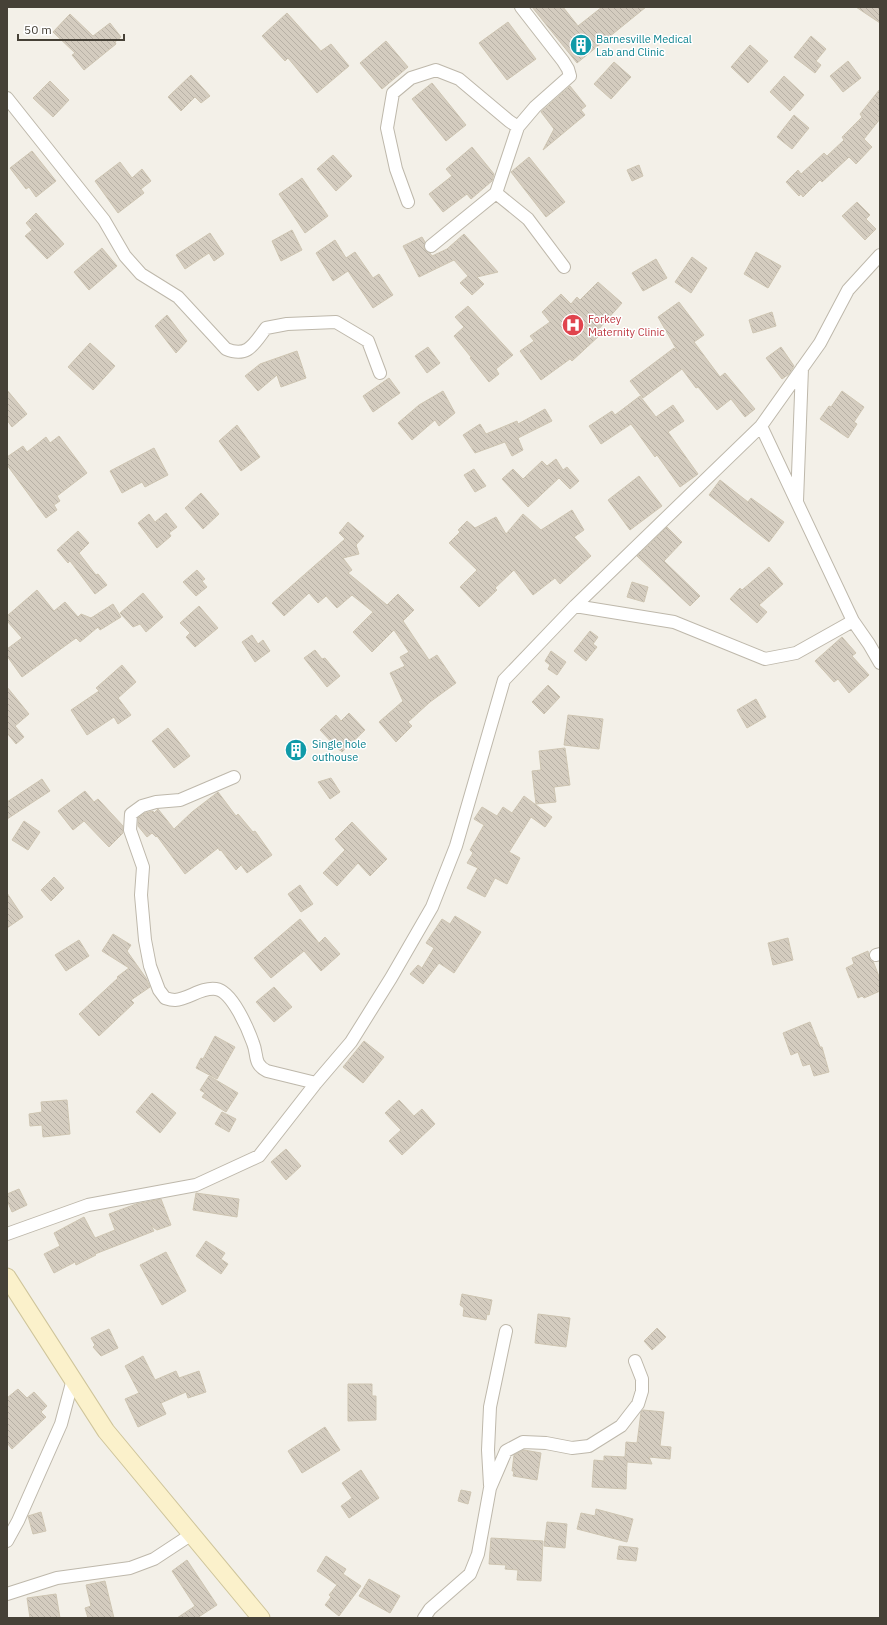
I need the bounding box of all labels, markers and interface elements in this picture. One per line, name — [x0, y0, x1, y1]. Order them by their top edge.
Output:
scale bar — [18, 16, 124, 42]
text: 50 m — [24, 22, 52, 37]
building icon: Barnesville Medical Lab and Clinic — [568, 32, 594, 58]
place label: Barnesville Medical Lab and Clinic — [596, 32, 692, 59]
hospital icon: Forkey Maternity Clinic — [560, 312, 586, 338]
place label: Forkey Maternity Clinic — [588, 312, 665, 339]
building icon: Single hole outhouse — [283, 737, 309, 763]
place label: Single hole outhouse — [312, 737, 366, 764]

